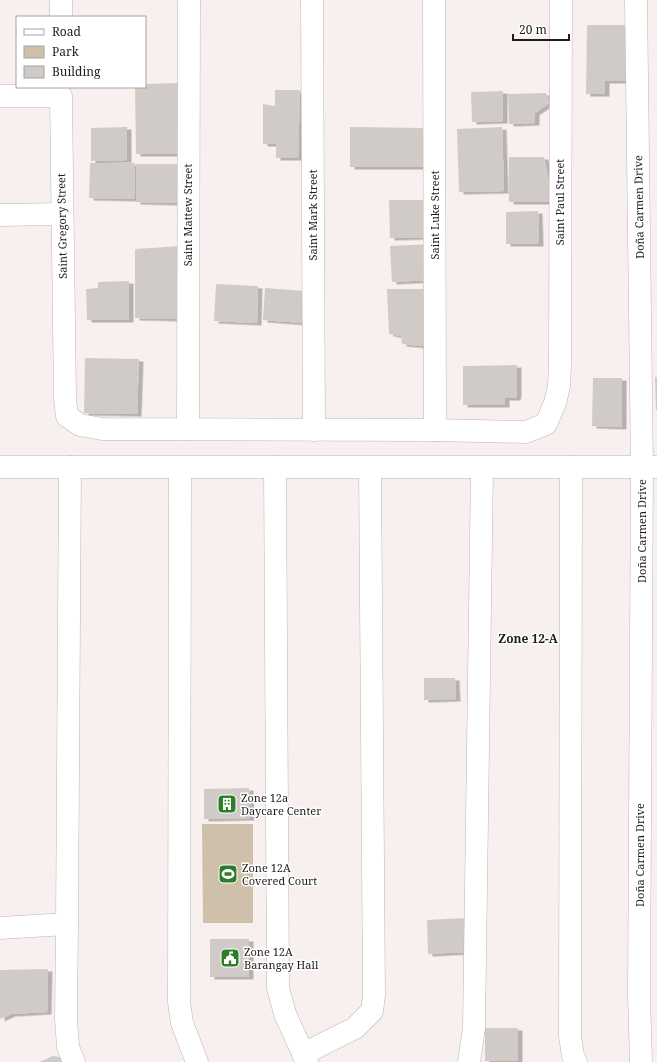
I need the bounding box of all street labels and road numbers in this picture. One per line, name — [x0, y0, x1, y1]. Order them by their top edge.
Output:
street label: Doña Carmen Drive — [630, 155, 647, 259]
street label: Saint Paul Street — [552, 159, 567, 245]
street label: Saint Mattew Street — [180, 164, 195, 266]
street label: Saint Mark Street — [305, 169, 320, 261]
street label: Saint Luke Street — [427, 170, 442, 260]
street label: Saint Gregory Street — [53, 173, 70, 279]
street label: Doña Carmen Drive — [634, 479, 649, 583]
street label: Doña Carmen Drive — [632, 803, 647, 907]

